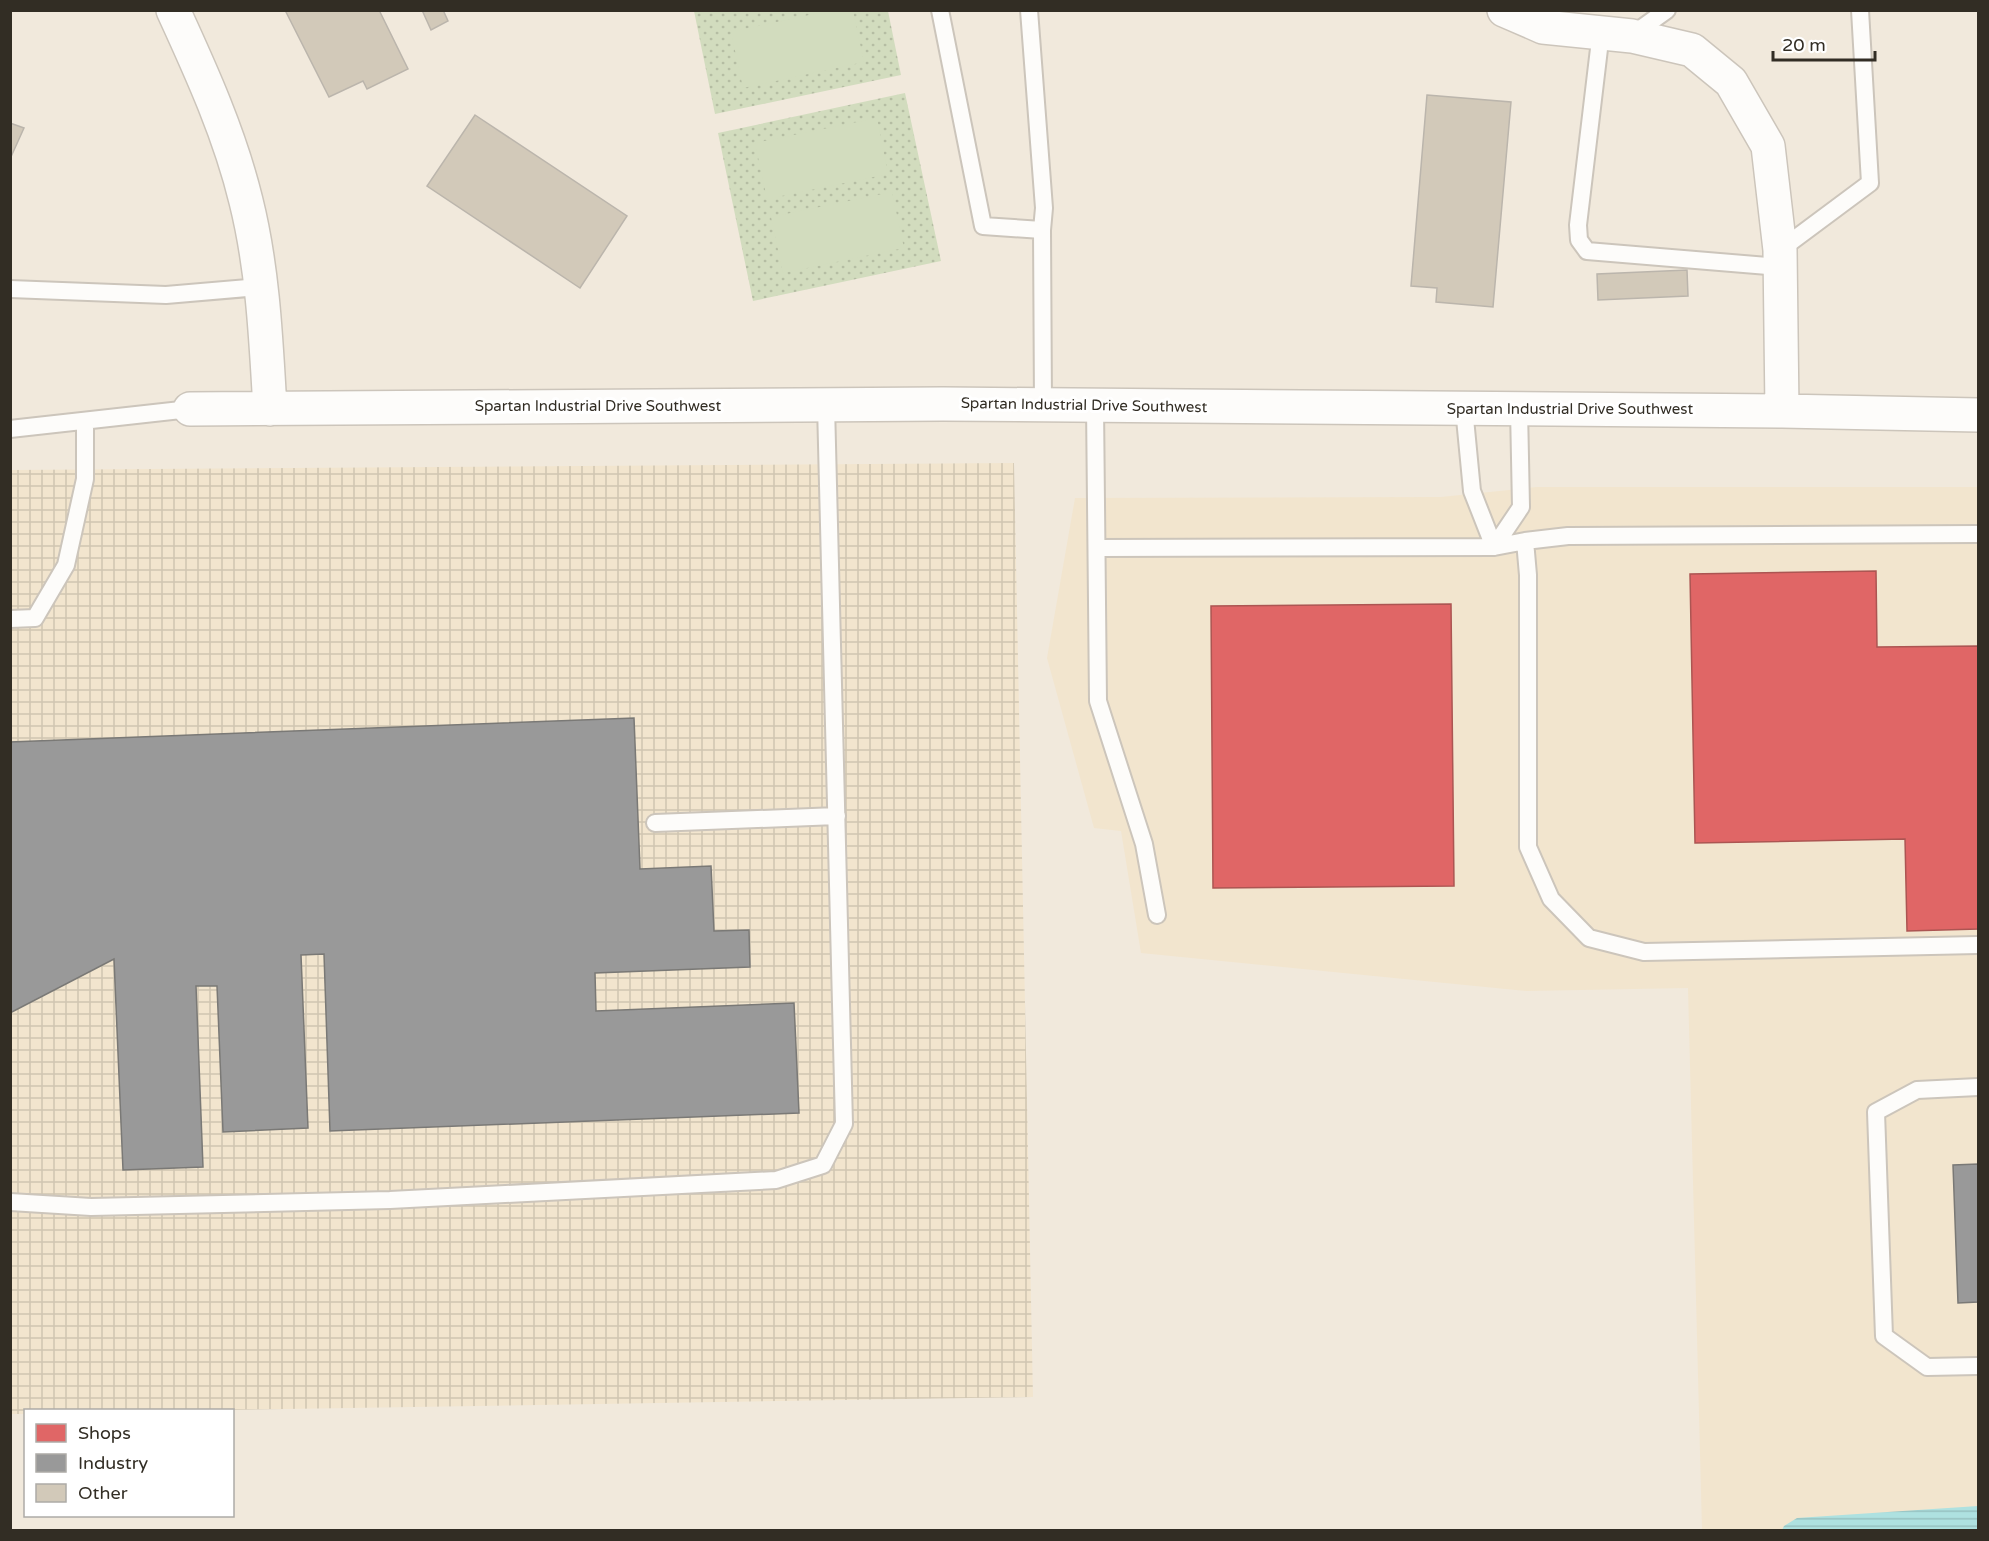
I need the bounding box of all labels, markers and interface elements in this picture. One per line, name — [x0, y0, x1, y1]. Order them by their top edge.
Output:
scale bar — [1773, 24, 1875, 62]
text: 20 m — [1782, 34, 1826, 56]
street label: Spartan Industrial Drive Southwest — [961, 394, 1208, 416]
street label: Spartan Industrial Drive Southwest — [475, 397, 721, 415]
street label: Spartan Industrial Drive Southwest — [1447, 400, 1693, 418]
legend — [24, 1409, 234, 1517]
text: Shops — [78, 1422, 131, 1444]
text: Industry — [78, 1452, 149, 1474]
text: Other — [78, 1482, 128, 1504]

